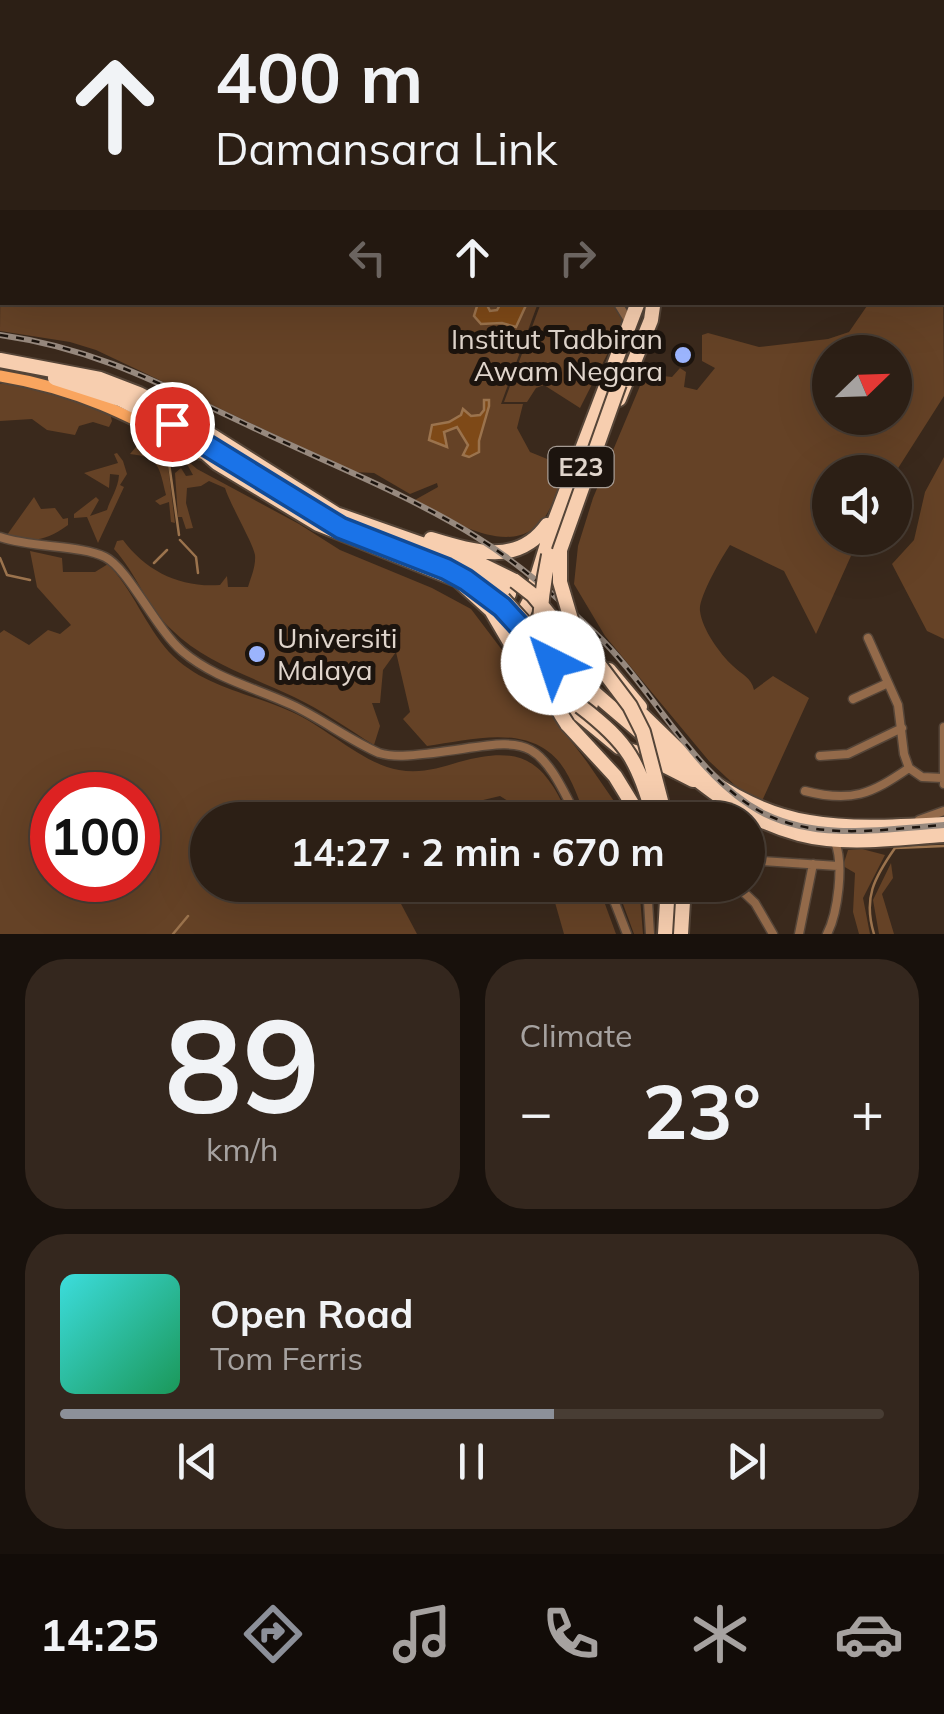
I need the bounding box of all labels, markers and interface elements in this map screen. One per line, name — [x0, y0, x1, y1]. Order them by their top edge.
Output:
text: 400 m — [215, 33, 423, 121]
icon: ahead — [50, 40, 180, 170]
text: Damansara Link — [215, 120, 557, 176]
icon: left — [340, 230, 395, 285]
icon: ahead — [445, 230, 500, 285]
icon: right — [550, 230, 605, 285]
place label: Institut Tadbiran Awam Negara — [451, 321, 663, 388]
north arrow — [812, 335, 912, 435]
map controls — [812, 335, 912, 555]
marker: Institut Tadbiran Awam Negara — [672, 344, 694, 366]
pin — [130, 382, 215, 467]
icon: arrive — [145, 397, 200, 452]
road number: E23 — [548, 447, 614, 487]
button: sound — [812, 455, 912, 555]
position arrow — [501, 611, 605, 715]
place label: Universiti Malaya — [277, 620, 397, 687]
marker: Universiti Malaya — [246, 643, 268, 665]
speed limit sign: 100 — [30, 772, 160, 902]
text: 14:27 · 2 min · 670 m — [290, 828, 665, 876]
text: 89 — [164, 982, 320, 1146]
text: Climate — [520, 1015, 632, 1055]
text: 23° — [643, 1064, 761, 1158]
text: − — [520, 1077, 553, 1146]
text: + — [851, 1077, 884, 1146]
text: km/h — [206, 1129, 278, 1169]
text: Open Road — [210, 1290, 413, 1338]
text: Tom Ferris — [210, 1338, 363, 1378]
icon: previous — [170, 1434, 225, 1489]
icon: pause — [444, 1434, 499, 1489]
icon: next — [719, 1434, 774, 1489]
icon: directions — [238, 1599, 308, 1669]
icon: music — [387, 1599, 457, 1669]
icon: phone — [536, 1599, 606, 1669]
icon: climate — [685, 1599, 755, 1669]
icon: car — [834, 1599, 904, 1669]
text: 14:25 — [40, 1606, 159, 1662]

